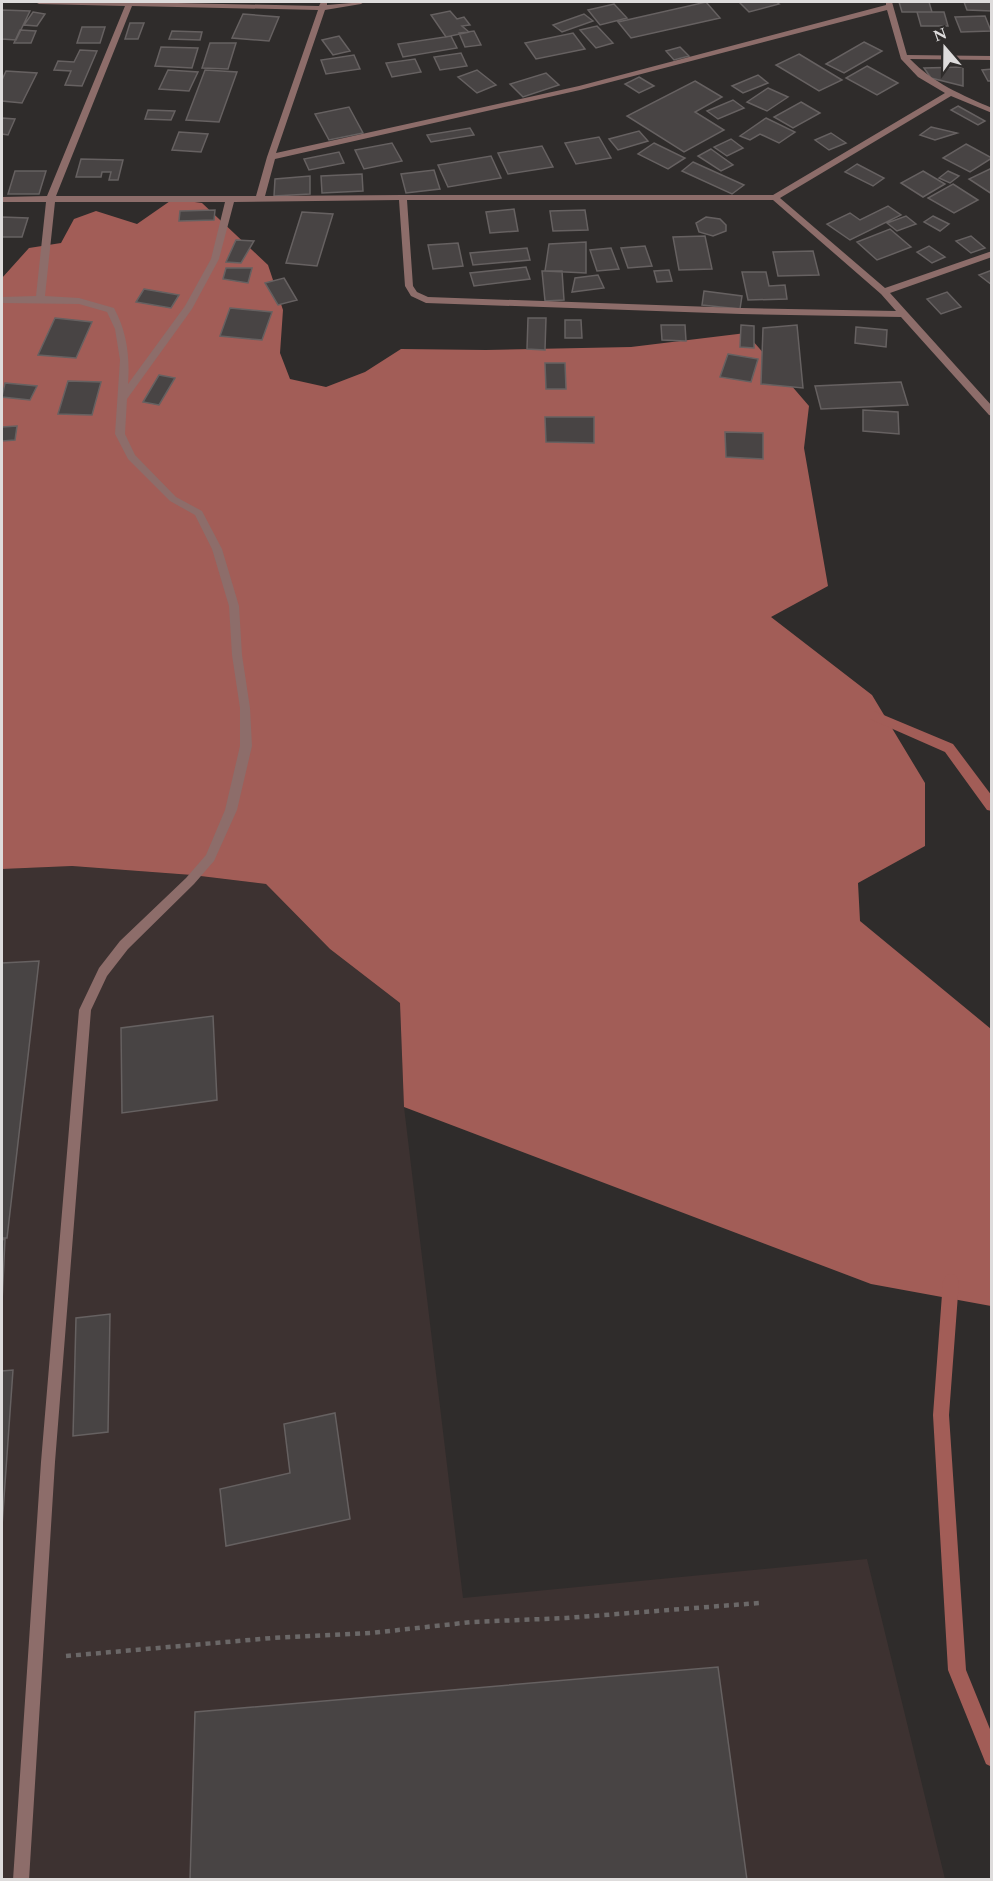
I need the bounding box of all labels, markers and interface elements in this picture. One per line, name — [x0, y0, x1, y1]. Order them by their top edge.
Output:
north arrow — [915, 18, 975, 78]
text: N — [930, 21, 950, 48]

